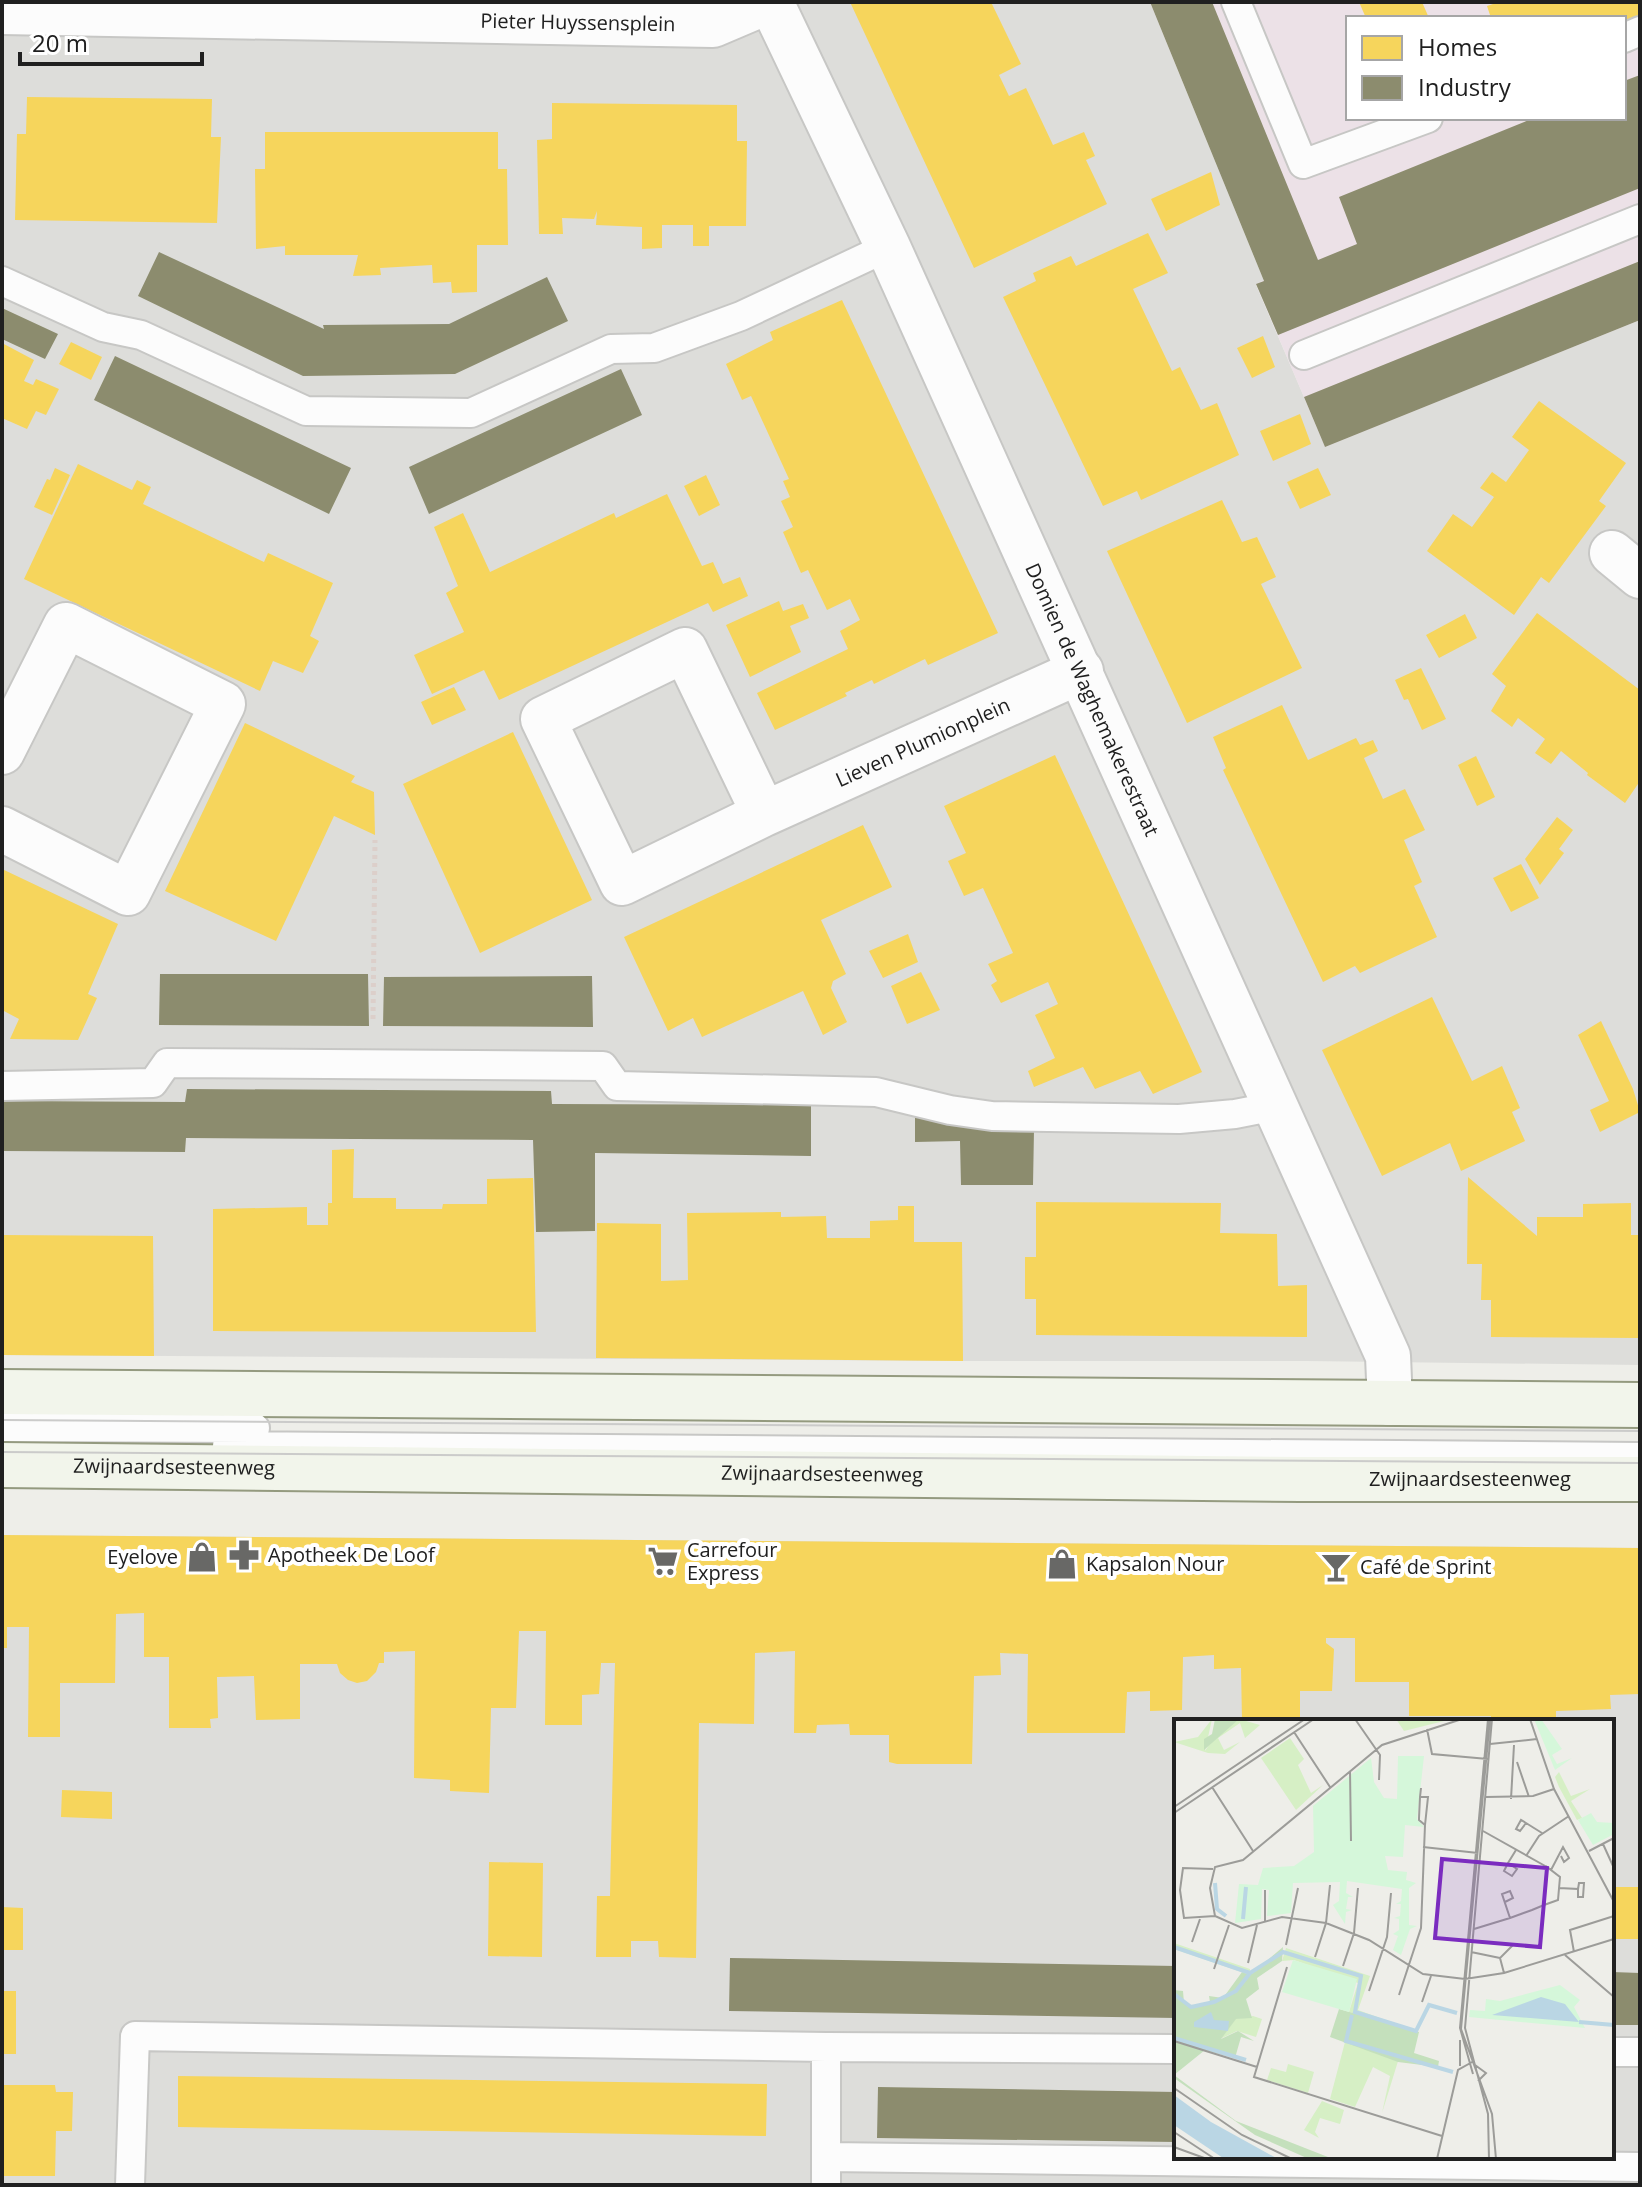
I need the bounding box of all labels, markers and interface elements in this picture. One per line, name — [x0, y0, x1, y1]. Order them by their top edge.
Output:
street label: Pieter Huyssensplein — [480, 7, 676, 37]
scale bar — [20, 16, 202, 66]
legend — [1346, 16, 1626, 120]
text: 20 m — [32, 26, 88, 59]
text: Homes — [1418, 30, 1497, 63]
text: Industry — [1418, 70, 1512, 103]
street label: Domien de Waghemakerestraat — [1019, 559, 1166, 840]
street label: Lieven Plumionplein — [831, 691, 1014, 793]
street label: Zwijnaardsesteenweg — [73, 1452, 275, 1481]
street label: Zwijnaardsesteenweg — [721, 1459, 923, 1488]
street label: Zwijnaardsesteenweg — [1369, 1465, 1571, 1492]
place label: Carrefour Express — [687, 1536, 778, 1586]
pharmacy icon: Apotheek De Loof — [227, 1538, 261, 1572]
shop icon: Eyelove — [185, 1540, 219, 1574]
place label: Apotheek De Loof — [268, 1541, 436, 1568]
place label: Eyelove — [107, 1543, 178, 1570]
supermarket icon: Carrefour Express — [646, 1544, 680, 1578]
shop icon: Kapsalon Nour — [1045, 1547, 1079, 1581]
place label: Kapsalon Nour — [1086, 1550, 1224, 1577]
bar icon: Café de Sprint — [1319, 1550, 1353, 1584]
place label: Café de Sprint — [1360, 1553, 1491, 1580]
inset map — [1174, 1719, 1614, 2159]

